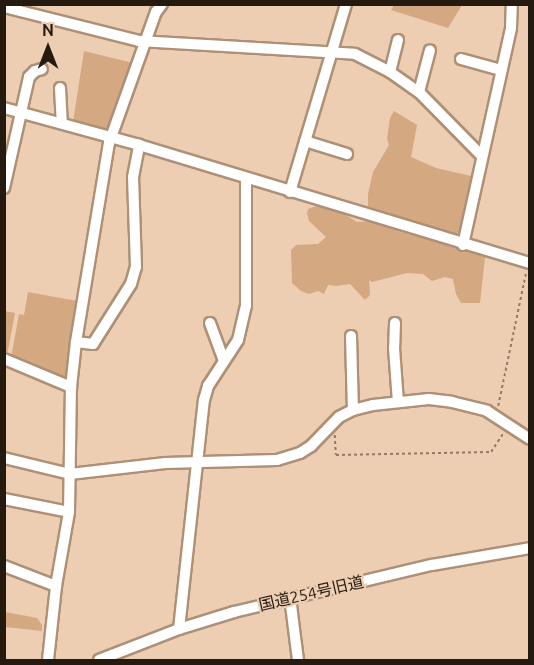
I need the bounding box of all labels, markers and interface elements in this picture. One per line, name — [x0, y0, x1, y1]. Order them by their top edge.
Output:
north arrow — [18, 18, 78, 78]
text: N — [42, 21, 54, 39]
street label: 国道254号旧道 — [257, 572, 365, 614]

